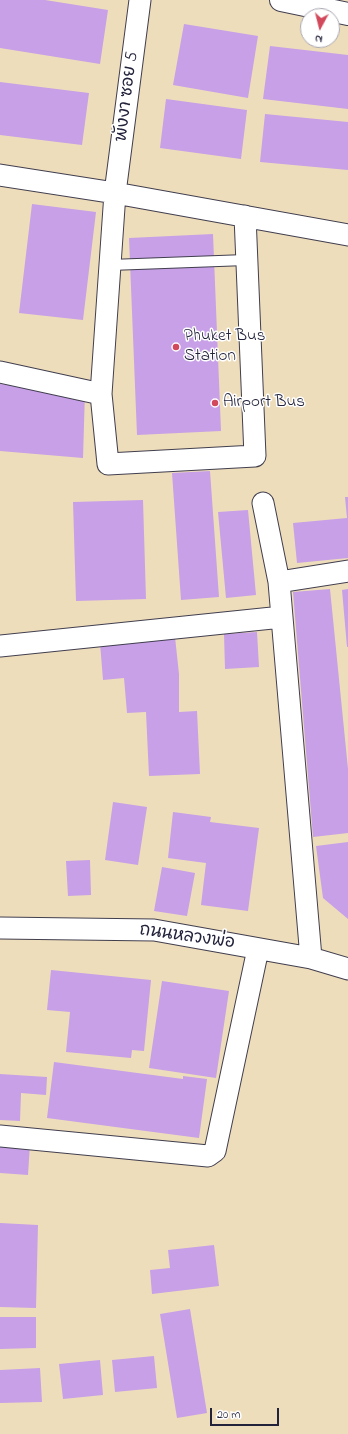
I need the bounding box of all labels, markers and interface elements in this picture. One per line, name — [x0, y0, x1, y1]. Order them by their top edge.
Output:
north arrow — [300, 8, 340, 48]
text: N — [314, 31, 323, 47]
street label: พังงา ซอย 5 — [112, 51, 144, 143]
place label: Phuket Bus Station — [184, 327, 265, 367]
marker: Phuket Bus Station — [171, 342, 181, 352]
place label: Airport Bus — [223, 393, 305, 413]
marker: Airport Bus — [210, 398, 220, 408]
street label: ถนนหลวงพ่อ — [138, 921, 236, 955]
scale bar — [212, 1400, 281, 1426]
text: 20 m — [217, 1406, 240, 1424]

